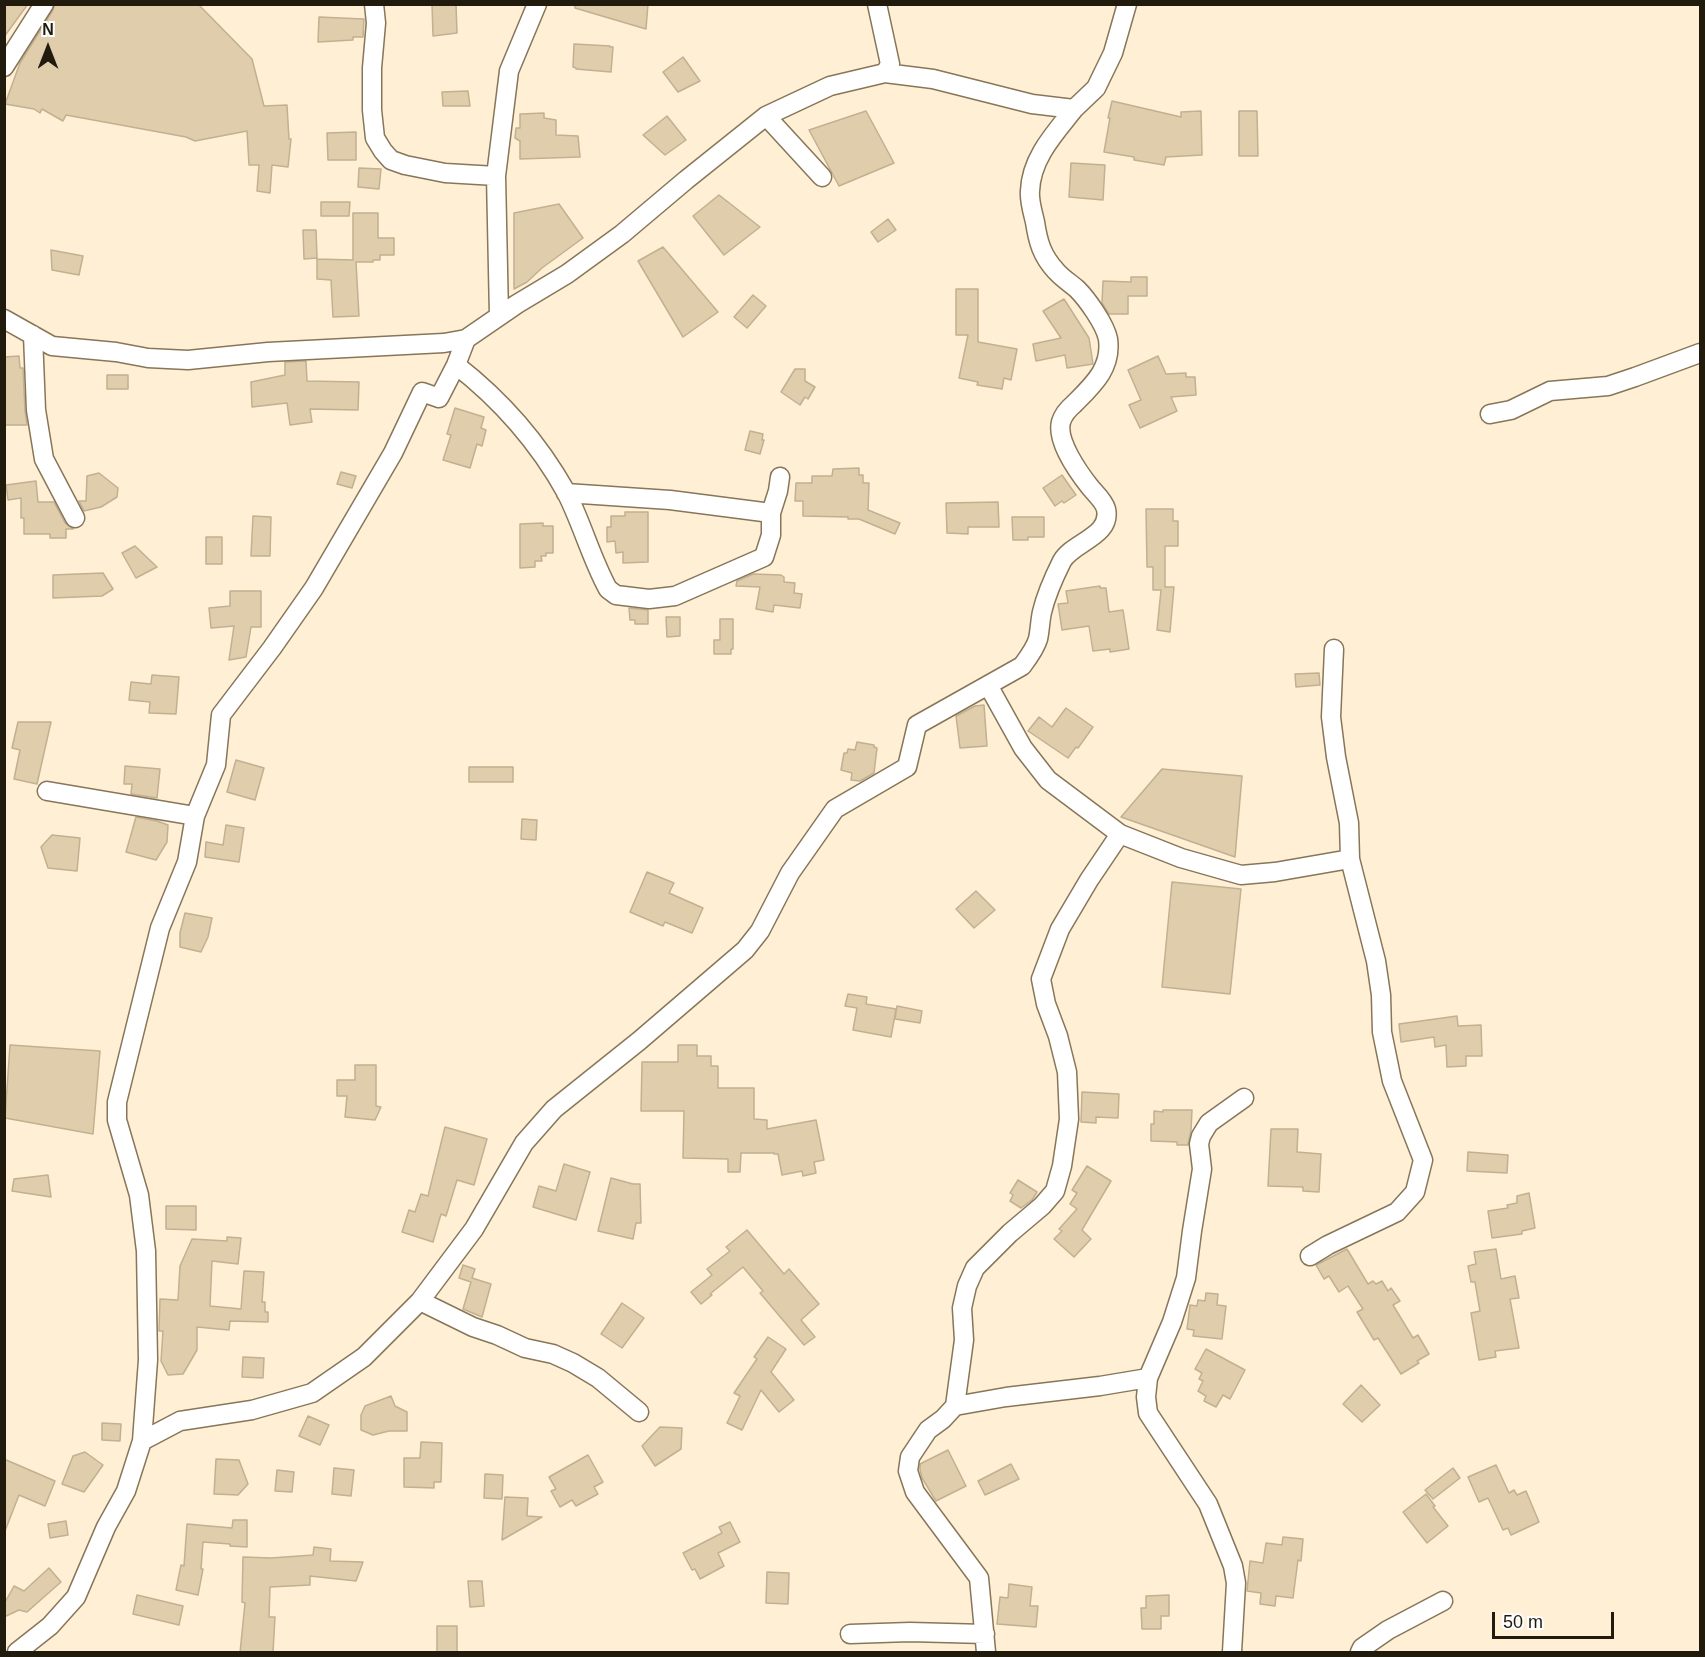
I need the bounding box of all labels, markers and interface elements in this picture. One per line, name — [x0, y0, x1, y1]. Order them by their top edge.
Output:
north arrow — [18, 18, 78, 78]
text: N — [42, 21, 54, 38]
scale bar — [1495, 1600, 1616, 1638]
text: 50 m — [1503, 1612, 1543, 1632]

